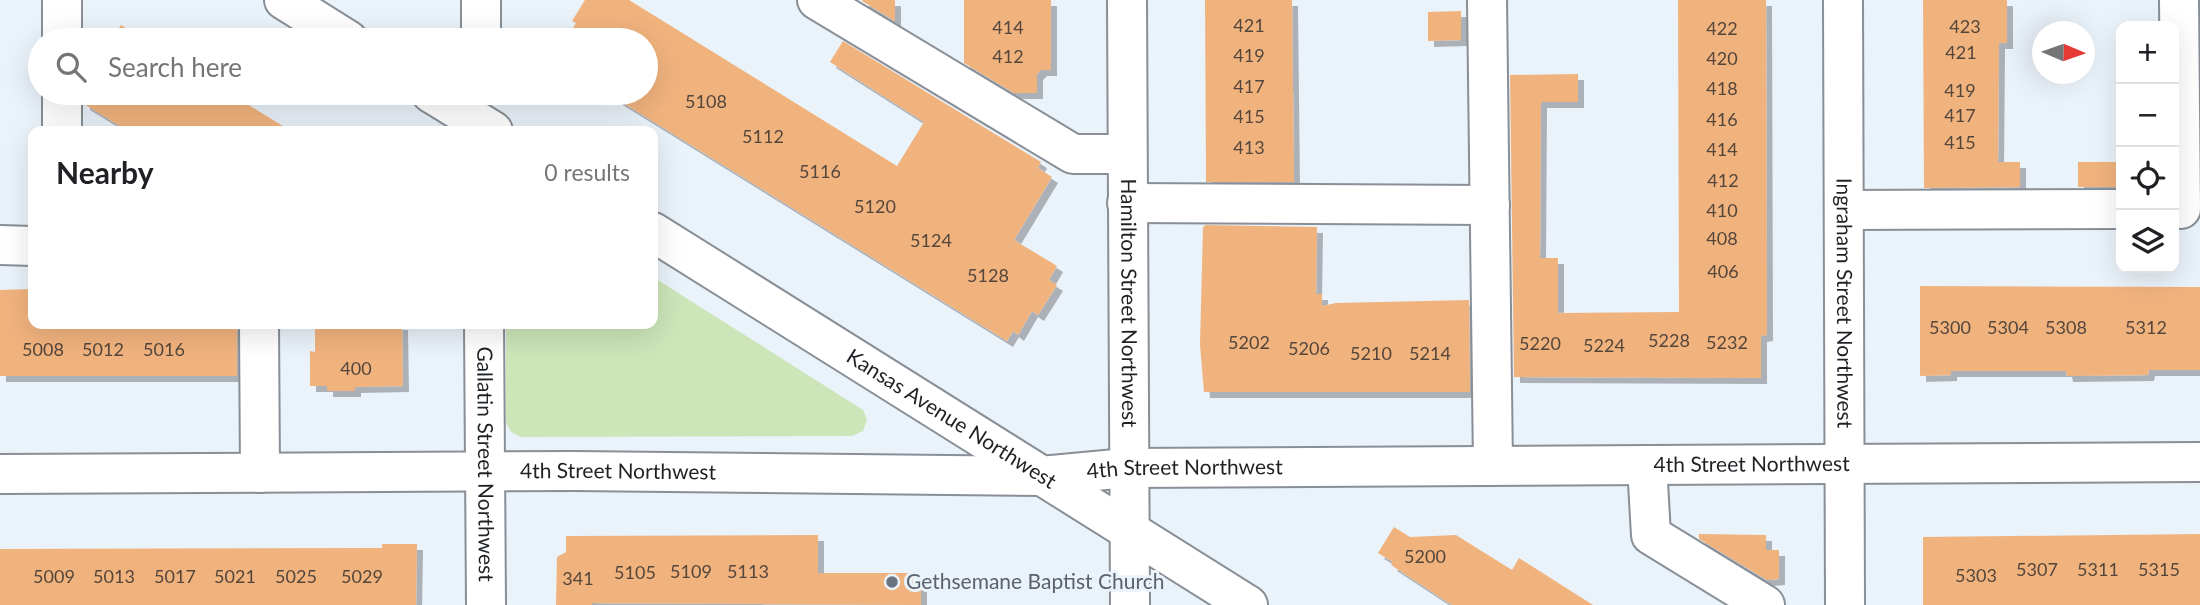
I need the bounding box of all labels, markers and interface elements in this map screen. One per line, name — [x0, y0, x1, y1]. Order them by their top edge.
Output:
house number: 421 — [1233, 14, 1265, 36]
house number: 423 — [1949, 15, 1981, 37]
house number: 414 — [992, 16, 1024, 38]
house number: 422 — [1706, 17, 1738, 39]
north arrow — [2032, 21, 2095, 84]
map controls — [2116, 21, 2179, 273]
button: + — [2116, 21, 2179, 84]
search box — [28, 28, 658, 105]
house number: 421 — [1945, 41, 1977, 63]
house number: 419 — [1233, 44, 1265, 66]
house number: 412 — [992, 45, 1024, 67]
house number: 420 — [1706, 47, 1738, 69]
icon: search — [52, 48, 90, 86]
text: Search here — [108, 51, 242, 83]
house number: 417 — [1233, 75, 1265, 97]
house number: 418 — [1706, 77, 1738, 99]
house number: 419 — [1944, 79, 1976, 101]
button: − — [2116, 84, 2179, 147]
house number: 5108 — [685, 90, 727, 112]
house number: 417 — [1944, 104, 1976, 126]
house number: 415 — [1233, 105, 1265, 127]
house number: 416 — [1706, 108, 1738, 130]
house number: 5112 — [742, 125, 784, 147]
house number: 415 — [1944, 131, 1976, 153]
house number: 413 — [1233, 136, 1265, 158]
house number: 414 — [1706, 138, 1738, 160]
button: locate — [2116, 147, 2179, 210]
text: Nearby — [56, 154, 154, 190]
text: 0 results — [544, 158, 630, 186]
house number: 5116 — [799, 160, 841, 182]
house number: 412 — [1707, 169, 1739, 191]
street label: Hamilton Street Northwest — [1117, 178, 1143, 428]
street label: Ingraham Street Northwest — [1833, 178, 1858, 429]
house number: 5120 — [854, 195, 896, 217]
house number: 410 — [1706, 199, 1738, 221]
button: layers — [2116, 210, 2179, 273]
house number: 408 — [1706, 227, 1738, 249]
house number: 5124 — [910, 229, 952, 251]
house number: 406 — [1707, 260, 1739, 282]
house number: 5128 — [967, 264, 1009, 286]
house number: 5300 — [1929, 316, 1971, 338]
house number: 5304 — [1987, 316, 2029, 338]
house number: 5308 — [2045, 316, 2087, 338]
house number: 5312 — [2125, 316, 2167, 338]
house number: 5228 — [1648, 329, 1690, 351]
house number: 5202 — [1228, 331, 1270, 353]
house number: 5232 — [1706, 331, 1748, 353]
house number: 5220 — [1519, 332, 1561, 354]
house number: 5224 — [1583, 334, 1625, 356]
house number: 5206 — [1288, 337, 1330, 359]
house number: 5008 — [22, 338, 64, 360]
house number: 5012 — [82, 338, 124, 360]
house number: 5016 — [143, 338, 185, 360]
house number: 5210 — [1350, 342, 1392, 364]
house number: 5214 — [1409, 342, 1451, 364]
street label: Kansas Avenue Northwest — [843, 343, 1062, 493]
street label: Gallatin Street Northwest — [473, 346, 500, 582]
house number: 400 — [340, 357, 372, 379]
street label: 4th Street Northwest — [1653, 450, 1850, 476]
street label: 4th Street Northwest — [1085, 453, 1283, 483]
street label: 4th Street Northwest — [520, 457, 717, 484]
house number: 5200 — [1404, 545, 1446, 567]
house number: 5307 — [2016, 558, 2058, 580]
house number: 5311 — [2077, 558, 2119, 580]
house number: 5315 — [2138, 558, 2180, 580]
house number: 5109 — [670, 560, 712, 582]
house number: 5113 — [727, 560, 769, 582]
house number: 5105 — [614, 561, 656, 583]
house number: 5303 — [1955, 564, 1997, 586]
house number: 5009 — [33, 565, 75, 587]
house number: 5013 — [93, 565, 135, 587]
house number: 5017 — [154, 565, 196, 587]
house number: 5021 — [214, 565, 256, 587]
house number: 5025 — [275, 565, 317, 587]
house number: 5029 — [341, 565, 383, 587]
house number: 341 — [562, 567, 594, 589]
place label: Gethsemane Baptist Church — [906, 568, 1164, 593]
marker: Gethsemane Baptist Church — [884, 574, 900, 590]

